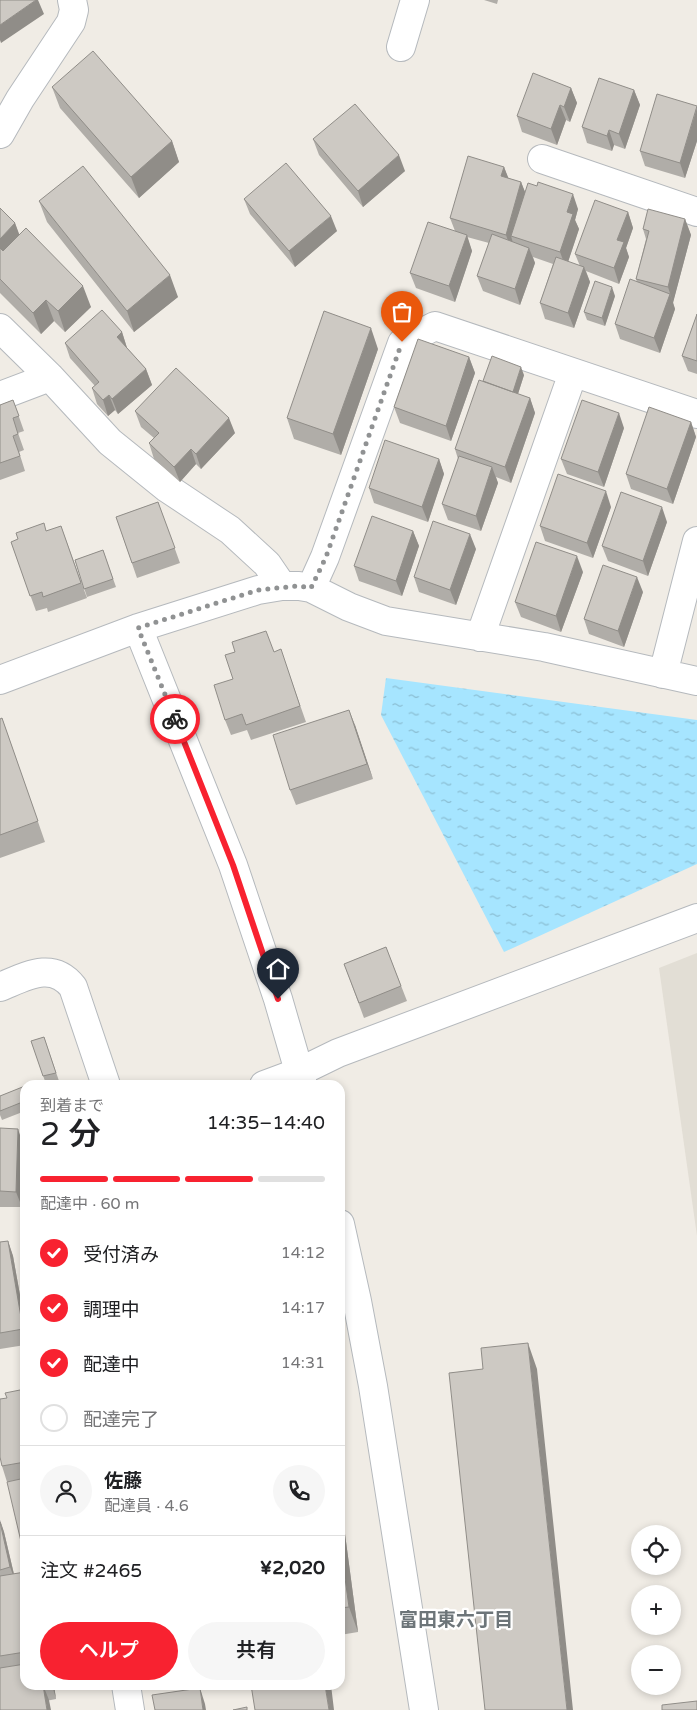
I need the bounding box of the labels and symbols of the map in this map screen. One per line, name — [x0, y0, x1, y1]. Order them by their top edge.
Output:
pin — [381, 291, 423, 342]
courier — [150, 694, 200, 744]
pin — [257, 948, 299, 999]
district label: 富田東六丁目 — [399, 1609, 513, 1631]

